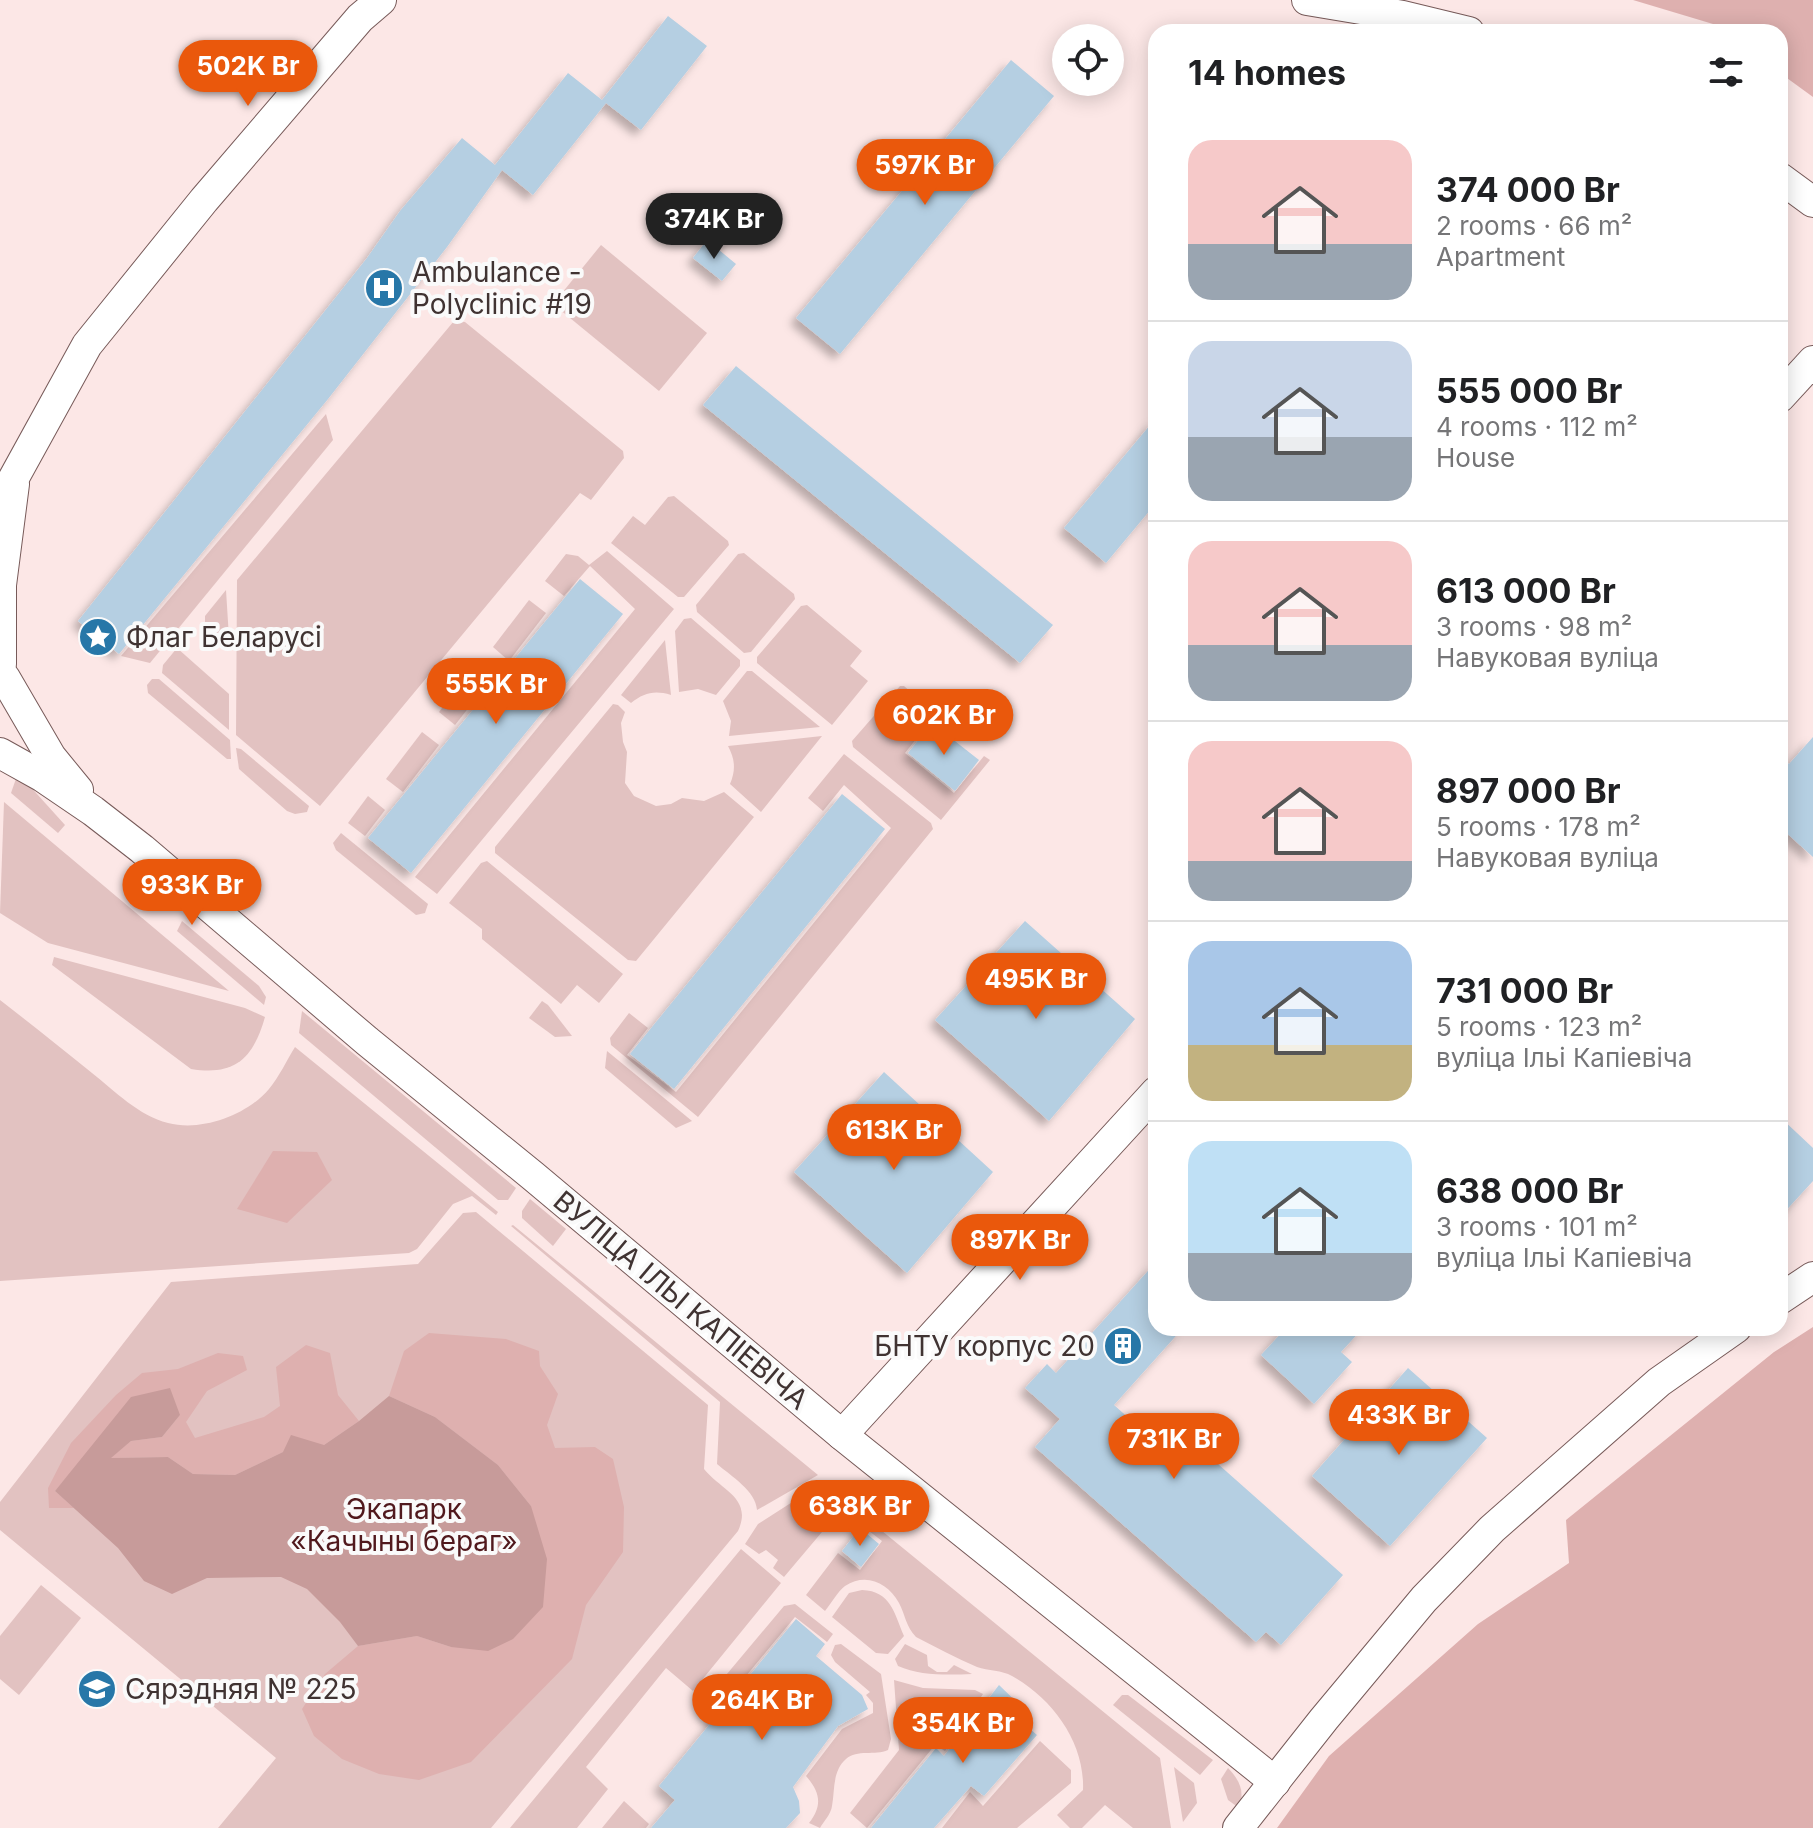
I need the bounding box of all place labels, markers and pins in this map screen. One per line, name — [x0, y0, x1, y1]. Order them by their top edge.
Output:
pin: 502K Br — [174, 40, 322, 108]
pin: 597K Br — [851, 139, 999, 207]
pin: 374K Br — [640, 193, 788, 261]
place label: Ambulance - Polyclinic #19 — [412, 255, 592, 321]
hospital icon: Ambulance - Polyclinic #19 — [363, 267, 405, 309]
place icon: Флаг Беларусі — [77, 616, 119, 658]
place label: Флаг Беларусі — [126, 620, 322, 654]
pin: 555K Br — [422, 658, 570, 726]
pin: 602K Br — [870, 689, 1018, 757]
pin: 933K Br — [118, 859, 266, 927]
pin: 495K Br — [962, 953, 1110, 1021]
pin: 613K Br — [820, 1104, 968, 1172]
pin: 897K Br — [946, 1214, 1094, 1282]
building icon: БНТУ корпус 20 — [1102, 1325, 1144, 1367]
place label: БНТУ корпус 20 — [874, 1329, 1095, 1363]
pin: 433K Br — [1325, 1389, 1473, 1457]
pin: 731K Br — [1100, 1413, 1248, 1481]
pin: 638K Br — [786, 1480, 934, 1548]
school or university icon: Сярэдняя № 225 — [76, 1668, 118, 1710]
place label: Сярэдняя № 225 — [125, 1672, 357, 1706]
pin: 264K Br — [688, 1674, 836, 1742]
pin: 354K Br — [889, 1697, 1037, 1765]

